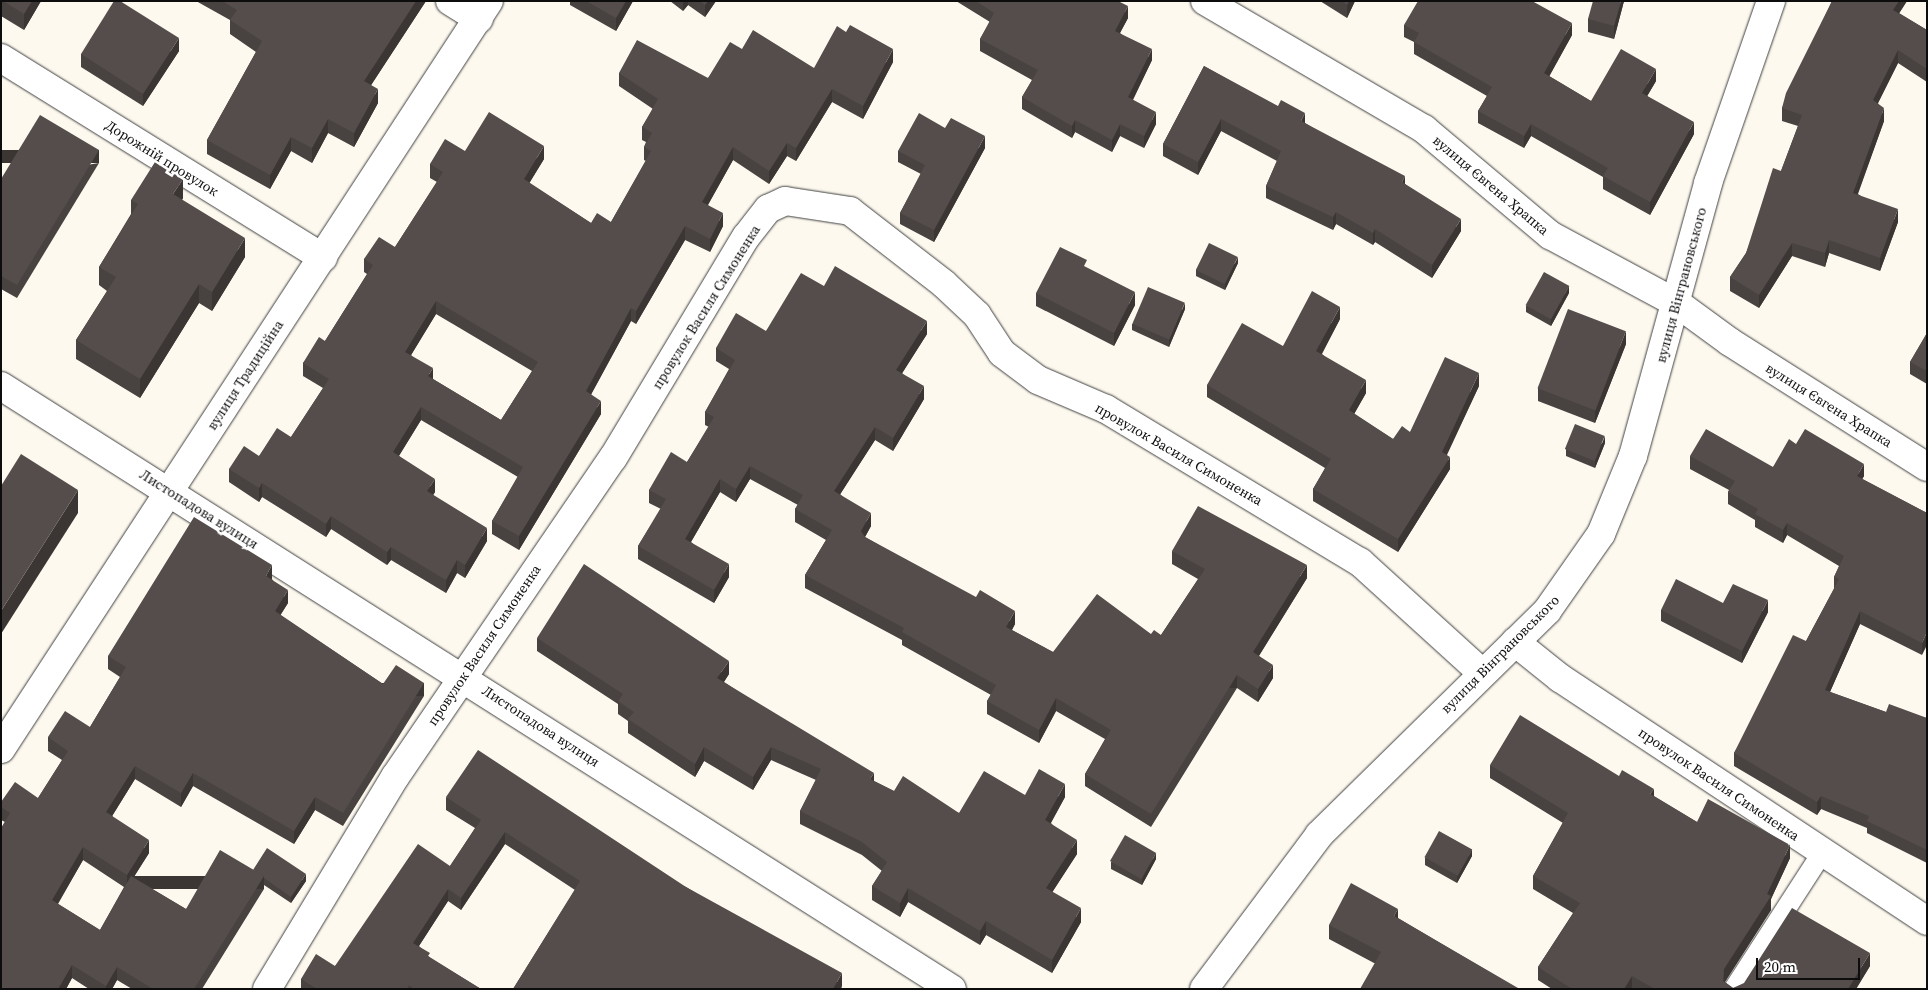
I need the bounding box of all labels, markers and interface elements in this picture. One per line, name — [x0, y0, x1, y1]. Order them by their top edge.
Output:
street label: Дорожній провулок — [102, 116, 222, 200]
street label: вулиця Євгена Храпка — [1430, 132, 1552, 238]
street label: вулиця Вінграновського — [1652, 205, 1710, 365]
street label: провулок Василя Симоненка — [648, 222, 764, 392]
street label: вулиця Традиційна — [203, 317, 287, 433]
street label: вулиця Євгена Храпка — [1763, 359, 1895, 451]
street label: провулок Василя Симоненка — [1092, 399, 1266, 509]
street label: Листопадова вулиця — [137, 466, 261, 552]
street label: провулок Василя Симоненка — [424, 561, 544, 729]
street label: вулиця Вінграновського — [1437, 591, 1563, 717]
street label: Листопадова вулиця — [479, 682, 603, 770]
street label: провулок Василя Симоненка — [1635, 724, 1803, 844]
scale bar — [1758, 948, 1862, 980]
text: 20 m — [1764, 956, 1796, 977]

